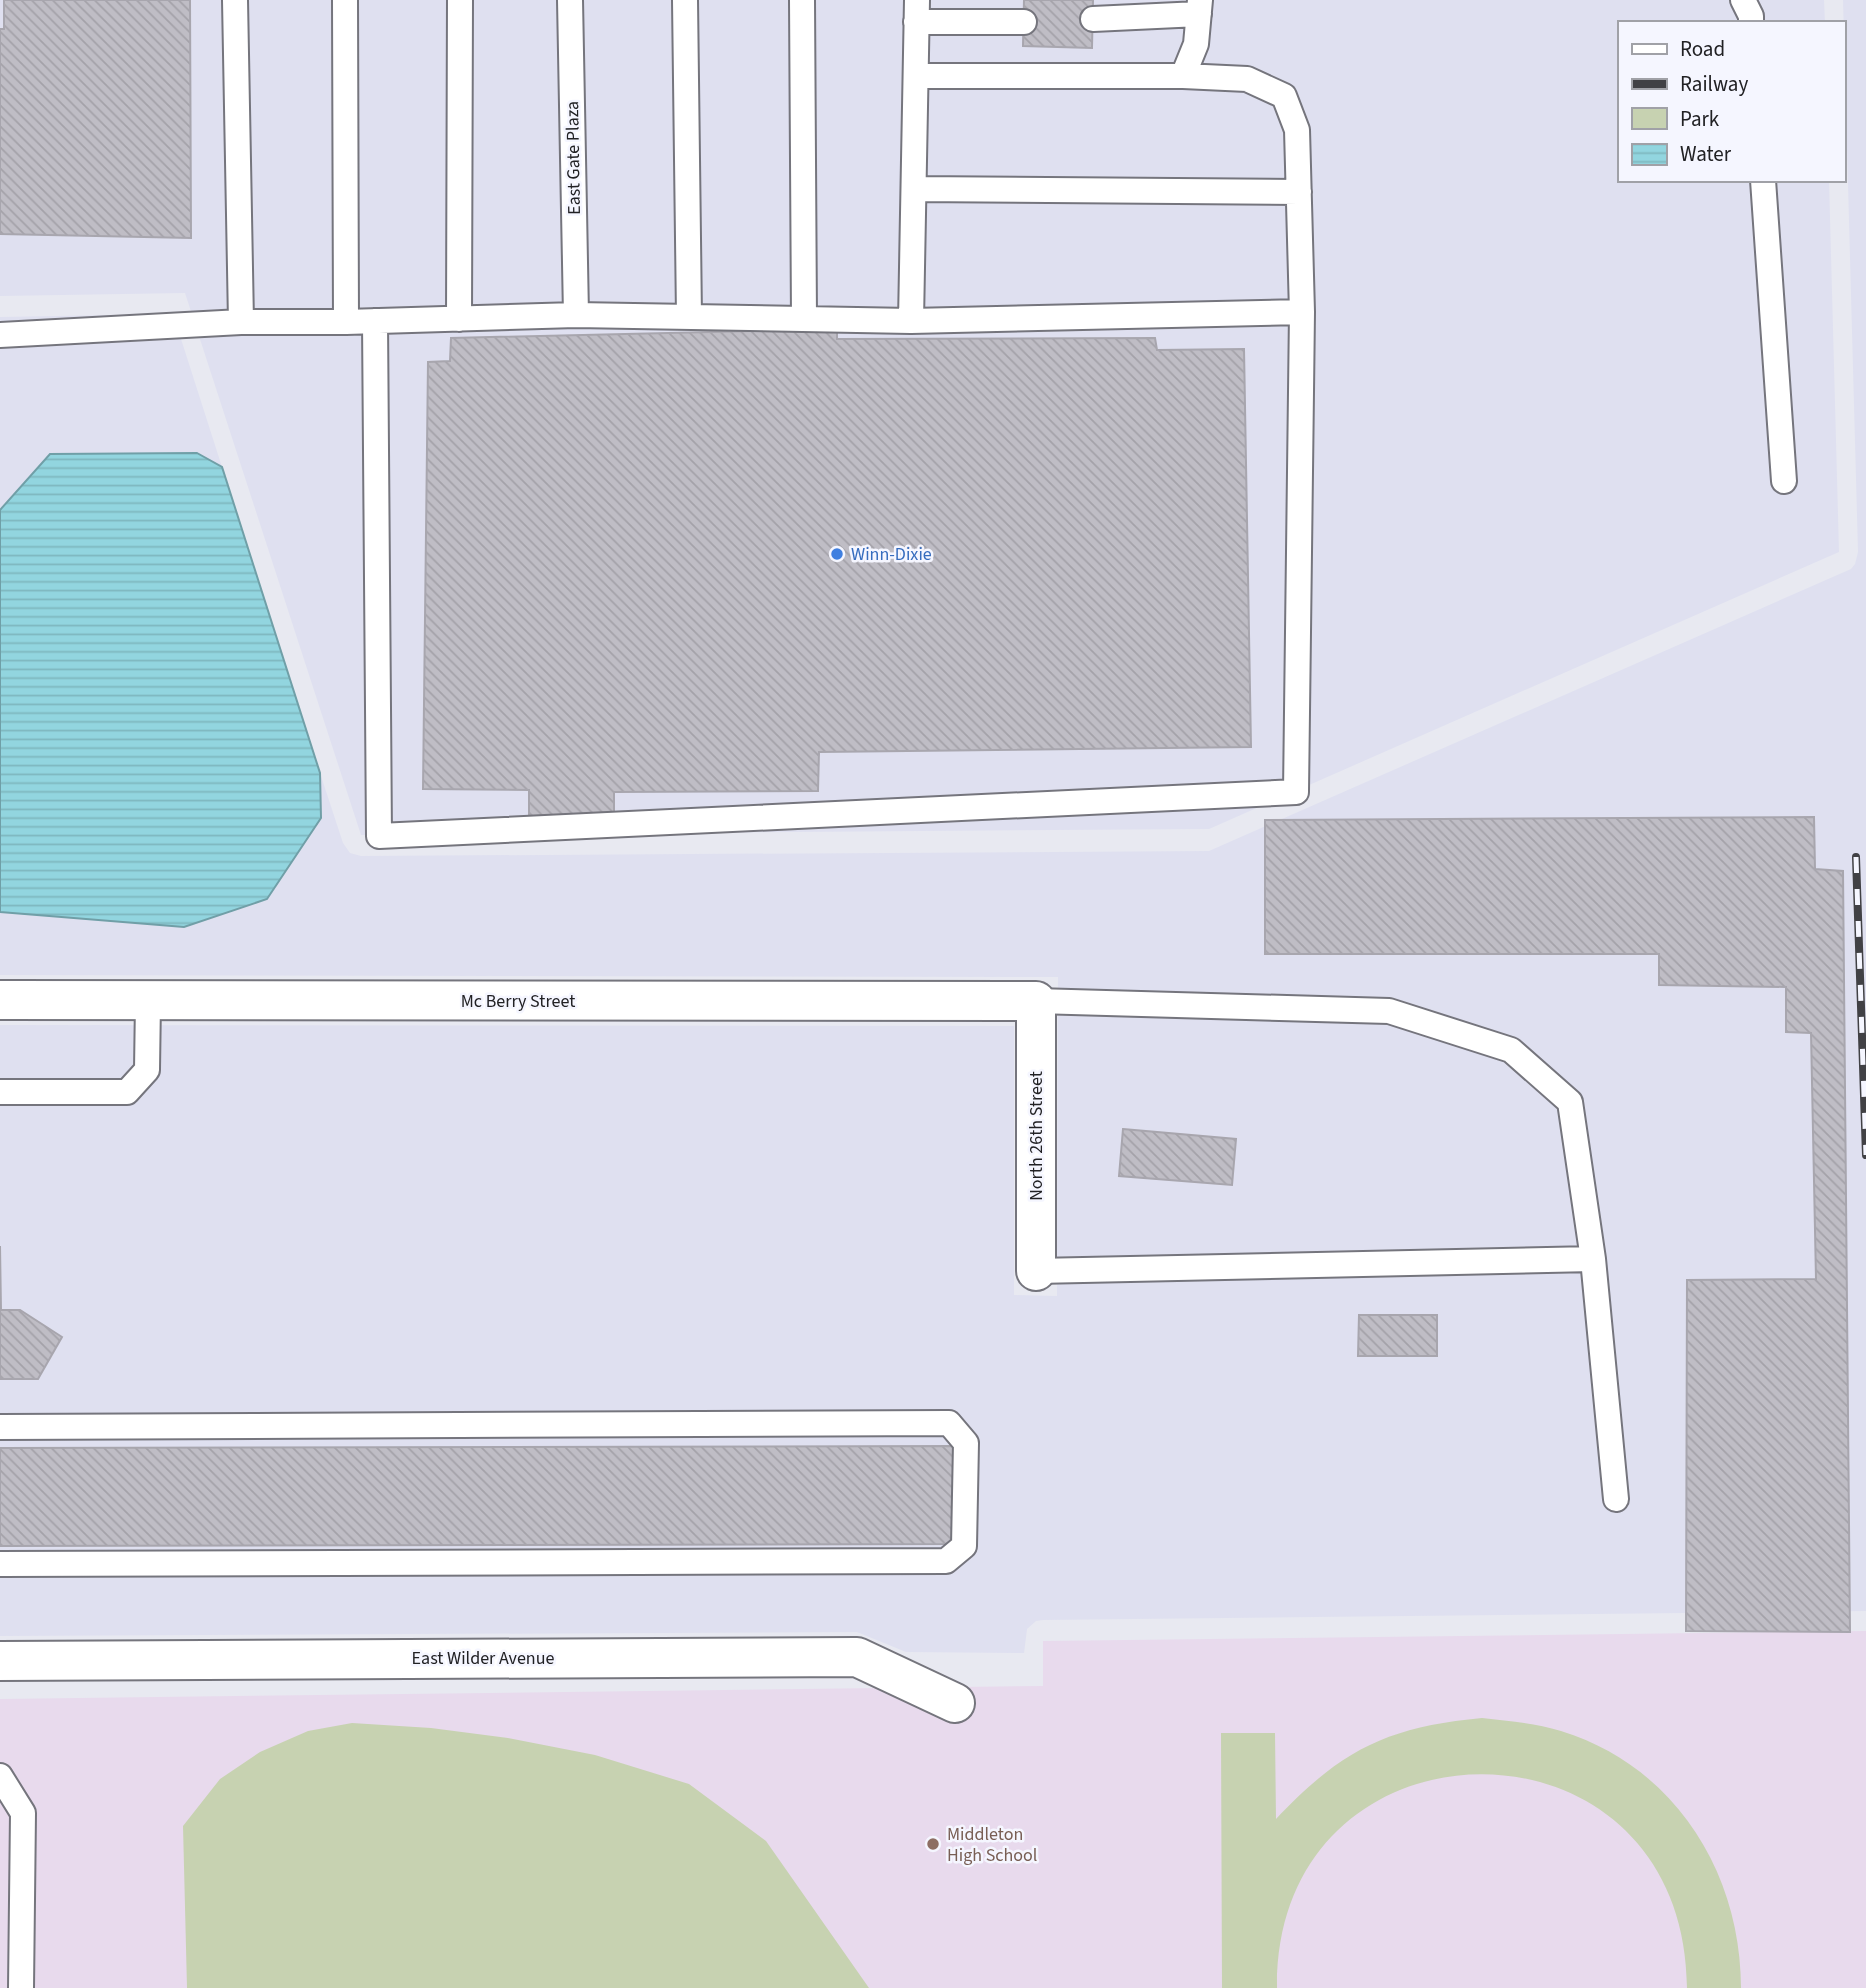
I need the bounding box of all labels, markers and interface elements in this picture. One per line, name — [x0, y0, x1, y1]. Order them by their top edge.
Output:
legend — [1618, 21, 1845, 182]
text: Road — [1680, 34, 1725, 64]
text: Railway — [1680, 69, 1748, 99]
street label: East Gate Plaza — [560, 101, 587, 215]
text: Park — [1680, 104, 1720, 134]
text: Water — [1680, 139, 1732, 169]
place label: Winn-Dixie — [851, 542, 932, 567]
marker: Winn-Dixie — [829, 546, 845, 562]
street label: Mc Berry Street — [461, 989, 575, 1014]
street label: North 26th Street — [1024, 1071, 1049, 1201]
street label: East Wilder Avenue — [412, 1646, 554, 1671]
place label: Middleton High School — [947, 1822, 1037, 1868]
marker: Middleton High School — [925, 1836, 941, 1852]

